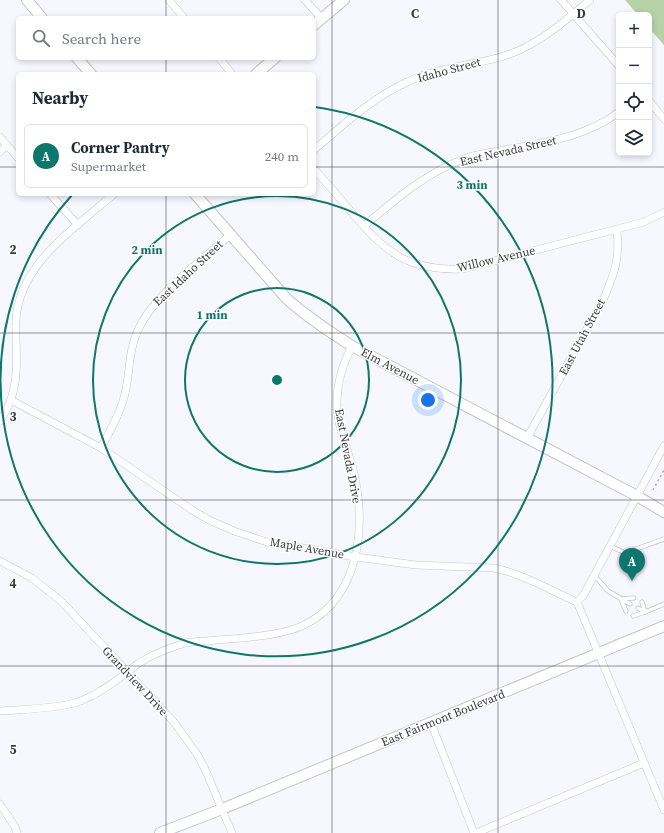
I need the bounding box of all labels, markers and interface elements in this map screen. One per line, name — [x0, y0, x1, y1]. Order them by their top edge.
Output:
text: C — [411, 5, 419, 22]
text: D — [576, 5, 586, 22]
map controls — [616, 12, 652, 156]
button: + — [616, 12, 652, 48]
search box — [16, 16, 316, 60]
icon: search — [30, 27, 52, 49]
text: Search here — [62, 28, 141, 49]
button: − — [616, 48, 652, 84]
street label: Idaho Street — [416, 54, 482, 86]
button: locate — [616, 84, 652, 120]
text: Nearby — [32, 86, 88, 110]
button: layers — [616, 120, 652, 156]
street label: East Nevada Street — [458, 132, 558, 170]
text: Corner Pantry — [71, 137, 170, 158]
text: A — [42, 148, 50, 165]
text: 240 m — [265, 148, 299, 165]
text: Supermarket — [71, 158, 146, 175]
text: 3 min — [456, 177, 488, 193]
street label: East Idaho Street — [150, 236, 226, 309]
text: 2 — [9, 241, 17, 258]
text: 2 min — [131, 242, 163, 258]
street label: Willow Avenue — [455, 242, 537, 276]
street label: East Utah Street — [555, 296, 609, 378]
text: 1 min — [196, 307, 228, 323]
street label: Elm Avenue — [358, 344, 422, 388]
centre of rings — [270, 373, 284, 387]
your location — [418, 390, 438, 410]
street label: East Nevada Drive — [331, 407, 365, 505]
text: 3 — [9, 408, 17, 425]
street label: Maple Avenue — [269, 534, 345, 562]
pin: A — [619, 548, 645, 581]
text: 4 — [9, 575, 17, 592]
street label: Grandview Drive — [99, 643, 171, 719]
street label: East Fairmont Boulevard — [379, 686, 507, 750]
text: 5 — [9, 741, 17, 758]

